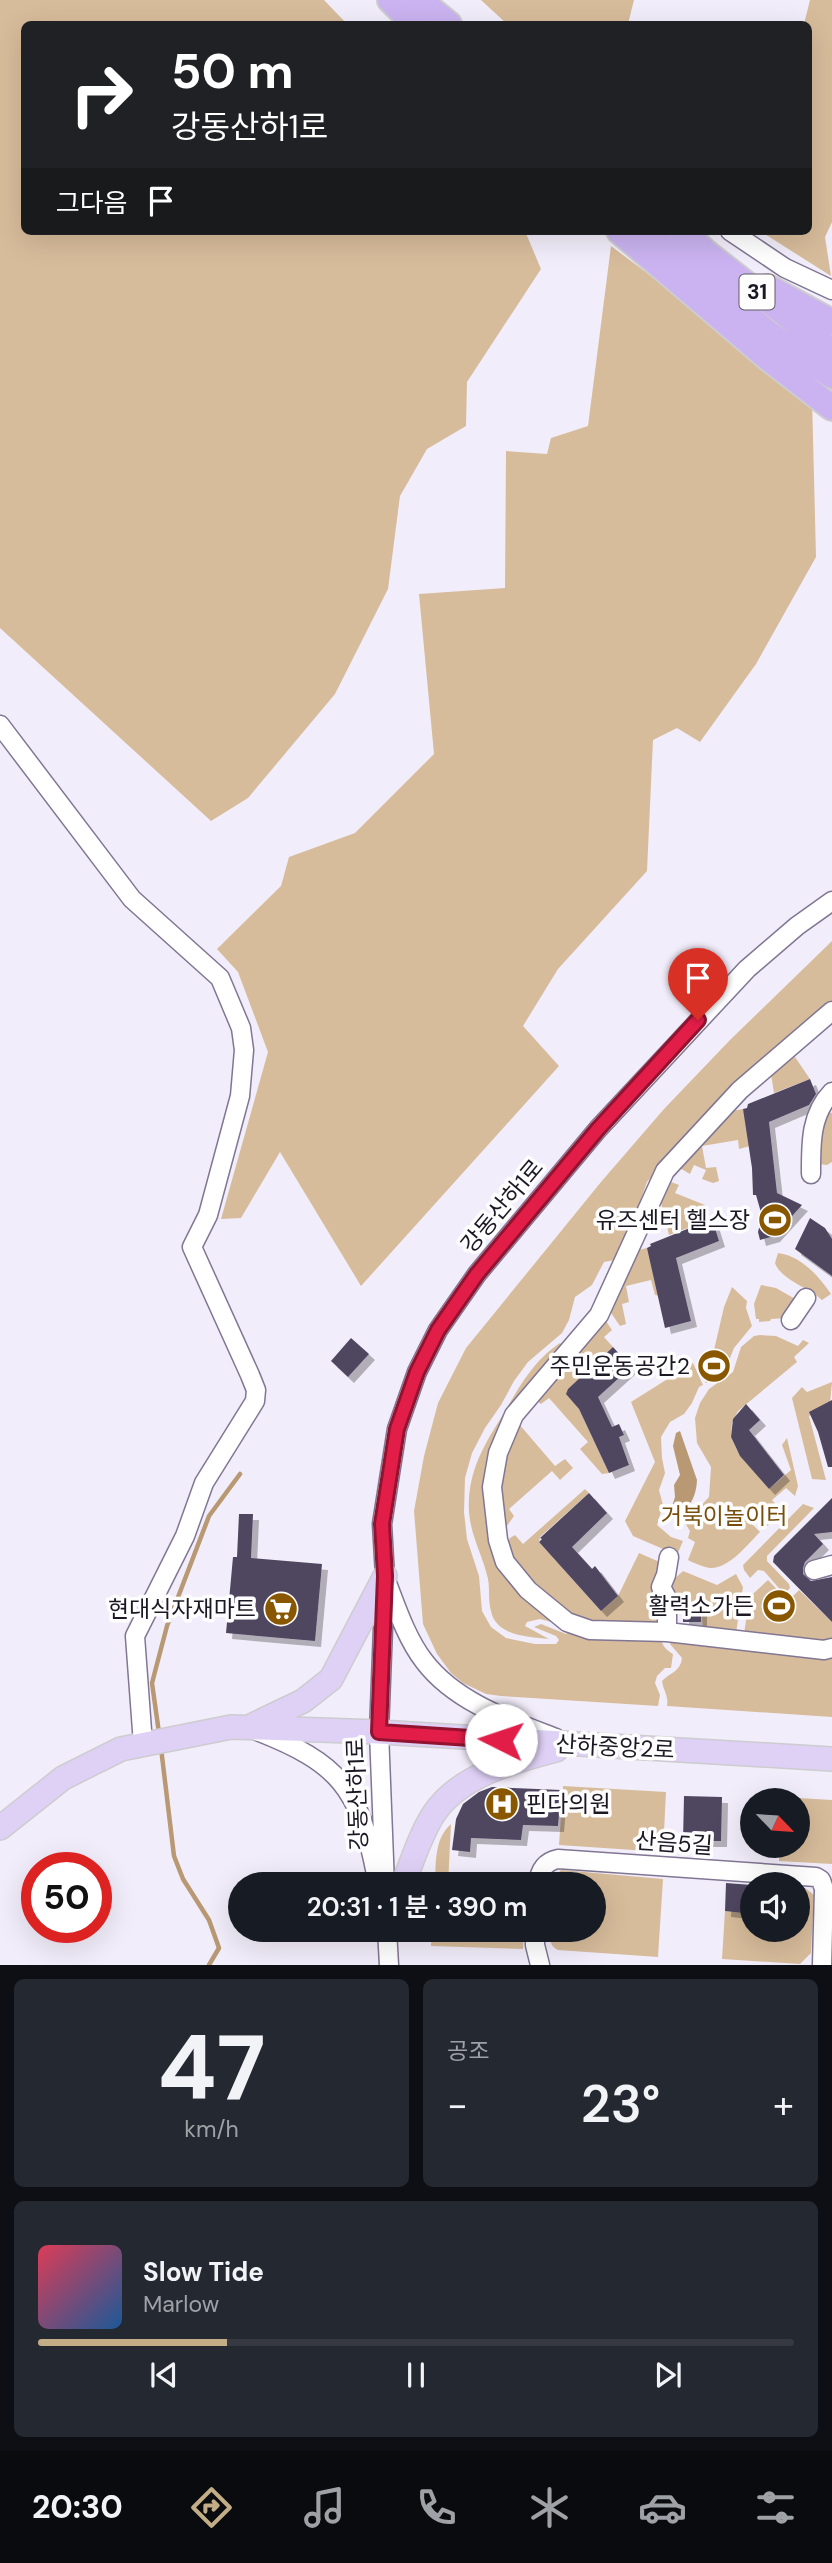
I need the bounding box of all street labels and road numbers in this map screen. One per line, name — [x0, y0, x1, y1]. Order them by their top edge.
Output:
road number: 31 — [740, 274, 774, 310]
street label: 강동산하1로 — [454, 1153, 550, 1259]
street label: 산하중앙2로 — [555, 1729, 675, 1765]
street label: 강동산하1로 — [340, 1737, 374, 1851]
street label: 산음5길 — [634, 1825, 714, 1861]

